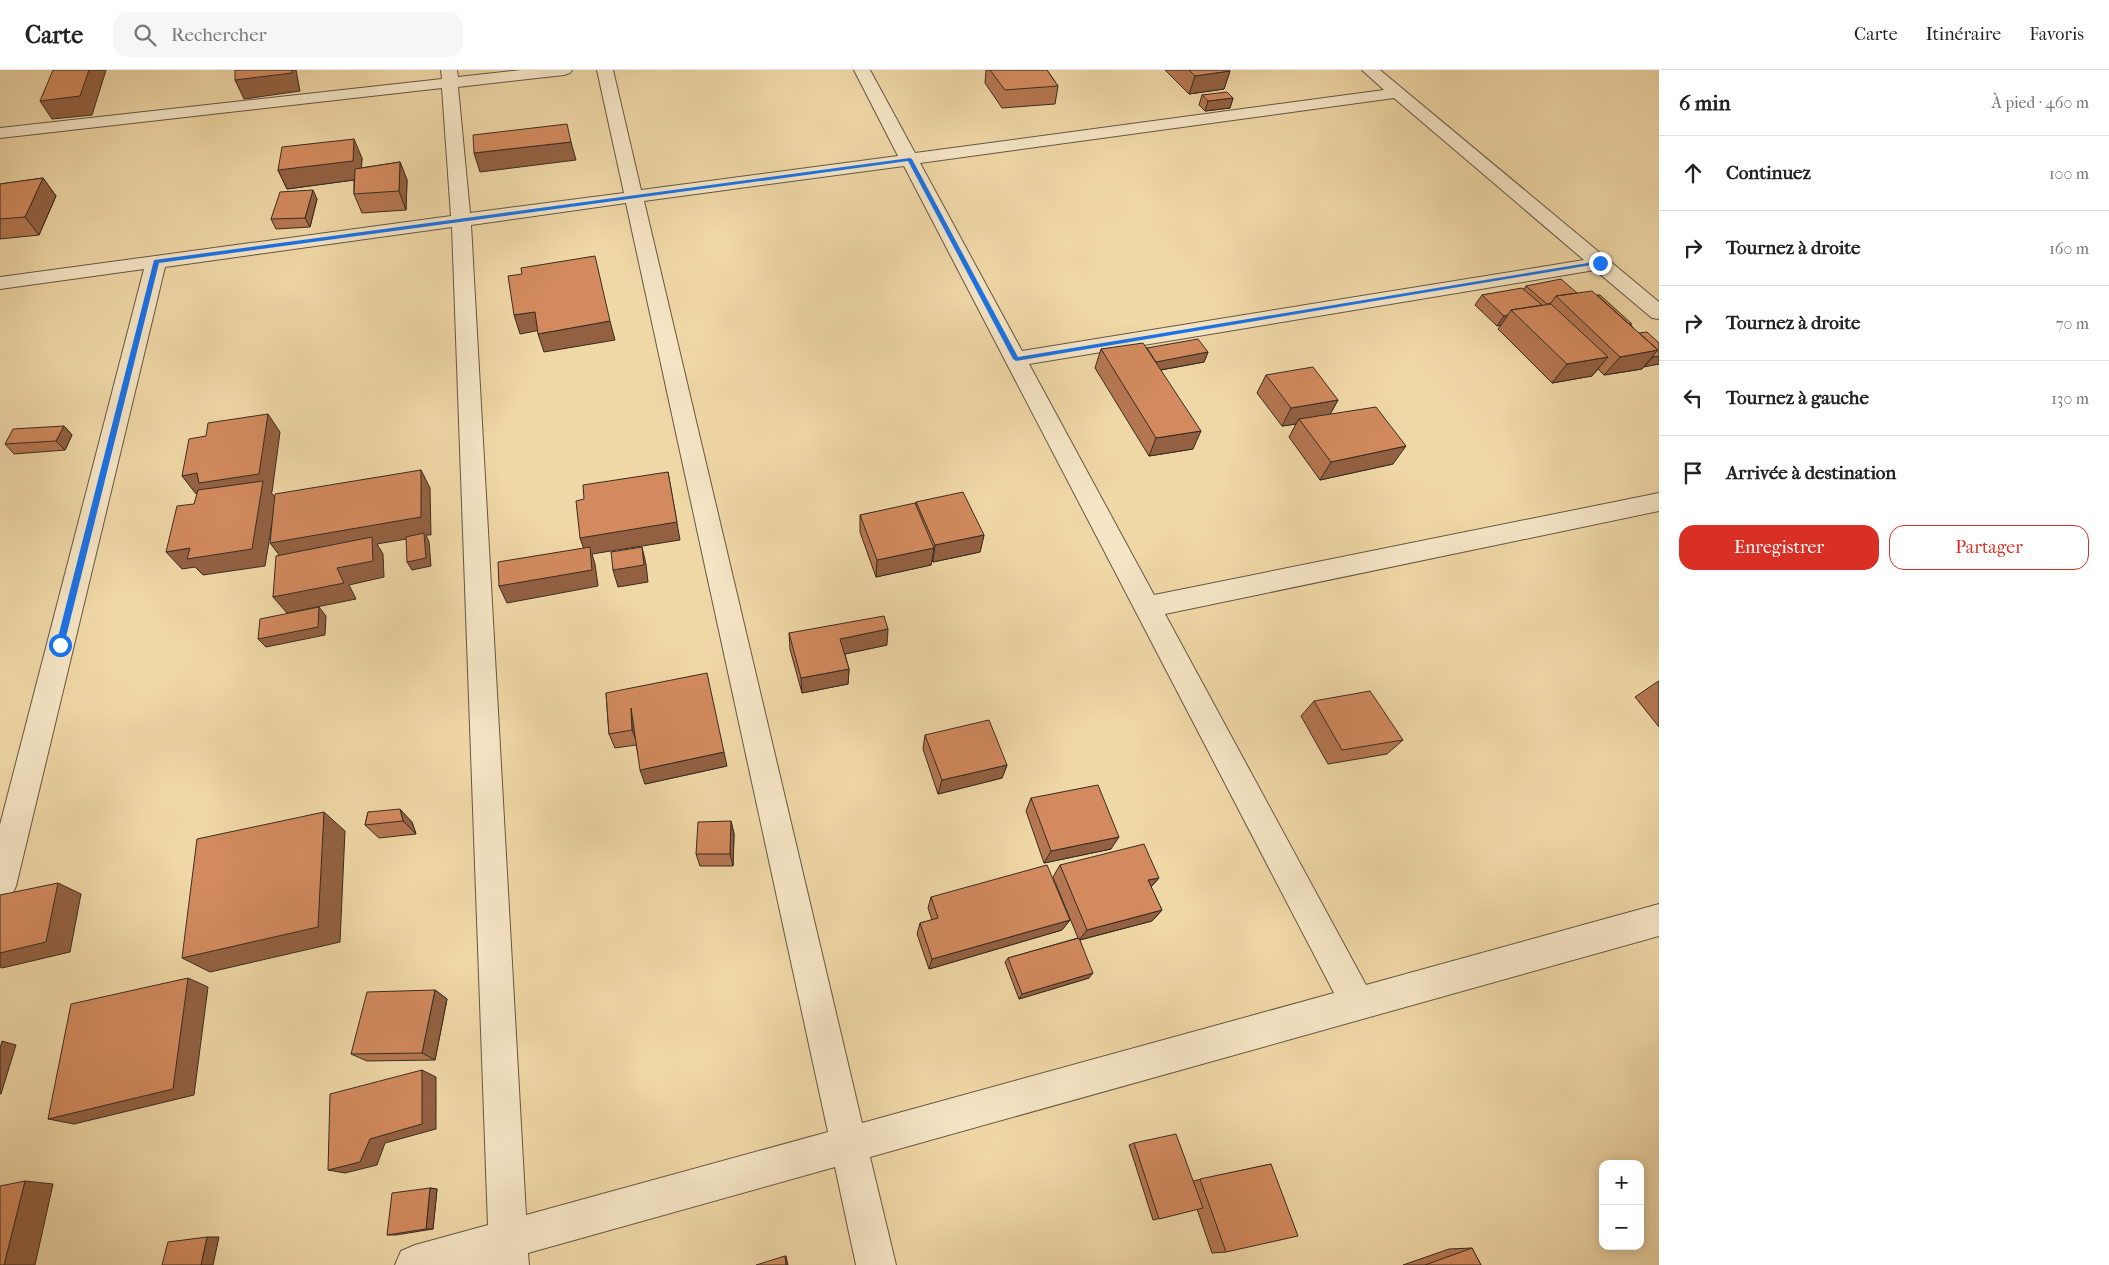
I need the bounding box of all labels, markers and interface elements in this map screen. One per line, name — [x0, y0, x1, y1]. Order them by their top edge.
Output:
search box — [113, 12, 463, 57]
text: Carte — [25, 21, 83, 49]
icon: search — [131, 21, 159, 49]
text: Rechercher — [171, 24, 267, 46]
text: Carte — [1854, 24, 1898, 45]
text: Itinéraire — [1926, 24, 2001, 45]
text: Favoris — [2029, 24, 2084, 45]
text: 6 min — [1679, 91, 1731, 115]
text: À pied · 460 m — [1992, 93, 2089, 112]
icon: ahead — [1679, 159, 1707, 187]
text: Continuez — [1726, 162, 1811, 184]
text: 100 m — [2049, 164, 2089, 183]
icon: right — [1679, 234, 1707, 262]
text: Tournez à droite — [1726, 237, 1860, 259]
text: 160 m — [2049, 239, 2089, 258]
route end — [1589, 252, 1612, 275]
icon: right — [1679, 309, 1707, 337]
text: Tournez à droite — [1726, 312, 1860, 334]
text: 70 m — [2056, 314, 2089, 333]
icon: left — [1679, 384, 1707, 412]
text: Tournez à gauche — [1726, 387, 1869, 409]
text: 130 m — [2051, 389, 2089, 408]
icon: arrive — [1679, 459, 1707, 487]
text: Arrivée à destination — [1726, 462, 1896, 484]
button: Enregistrer — [1679, 525, 1879, 570]
button: Partager — [1889, 525, 2089, 570]
route start — [49, 634, 72, 657]
map controls — [1599, 1160, 1644, 1250]
button: + — [1599, 1160, 1644, 1205]
button: − — [1599, 1205, 1644, 1250]

